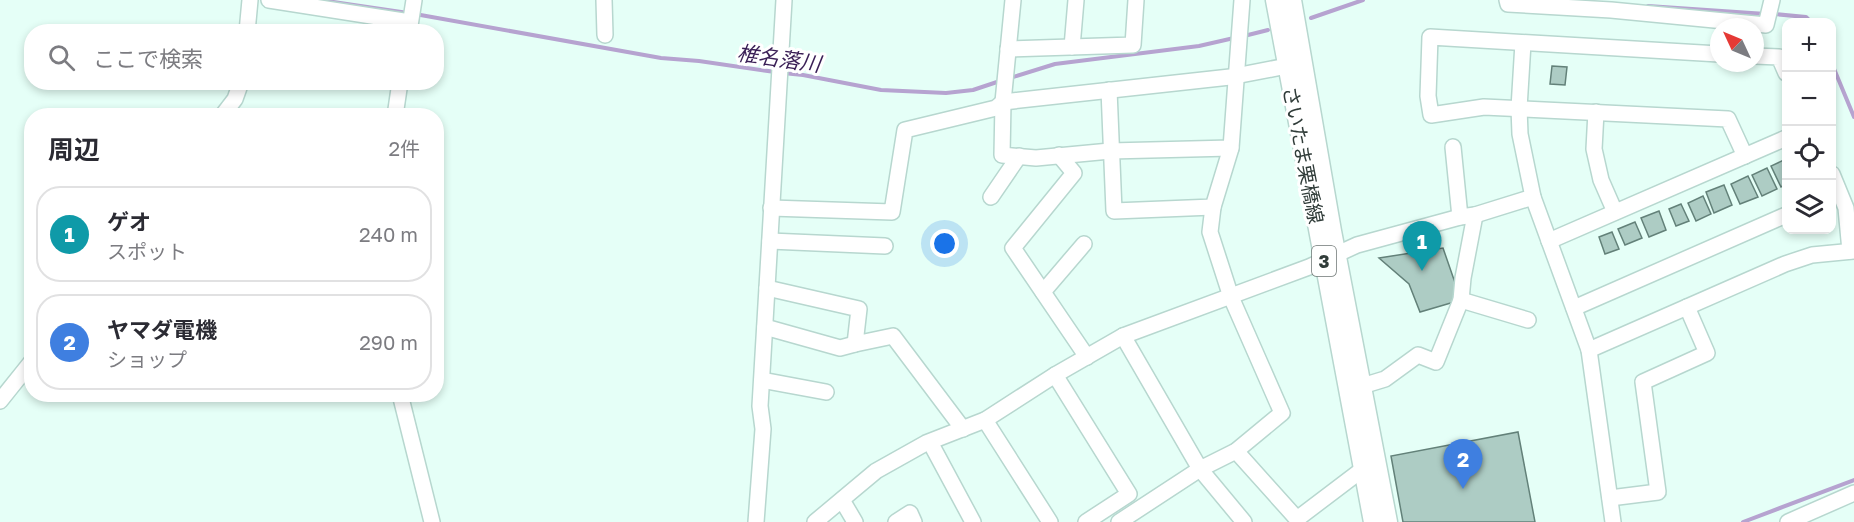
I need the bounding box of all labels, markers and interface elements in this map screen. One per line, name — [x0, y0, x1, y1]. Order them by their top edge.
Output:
north arrow — [1710, 18, 1764, 72]
map controls — [1782, 18, 1836, 234]
button: + — [1782, 18, 1836, 72]
search box — [24, 24, 444, 90]
water label: 椎名落川 — [736, 39, 824, 77]
icon: search — [45, 41, 78, 74]
text: ここで検索 — [93, 45, 203, 72]
button: − — [1782, 72, 1836, 126]
street label: さいたま栗橋線 — [1279, 84, 1329, 226]
button: locate — [1782, 126, 1836, 180]
text: 周辺 — [48, 134, 100, 165]
text: 2件 — [388, 136, 420, 160]
button: layers — [1782, 180, 1836, 234]
text: ゲオ — [107, 208, 151, 235]
text: 1 — [64, 222, 75, 246]
text: 240 m — [359, 222, 418, 246]
pin: 1 — [1402, 222, 1442, 271]
your location — [930, 229, 959, 258]
text: スポット — [107, 239, 187, 263]
road number: 3 — [1312, 246, 1336, 276]
text: ヤマダ電機 — [107, 316, 217, 343]
text: 2 — [63, 330, 76, 354]
text: 290 m — [359, 330, 418, 354]
text: ショップ — [107, 347, 187, 371]
pin: 2 — [1444, 440, 1482, 489]

